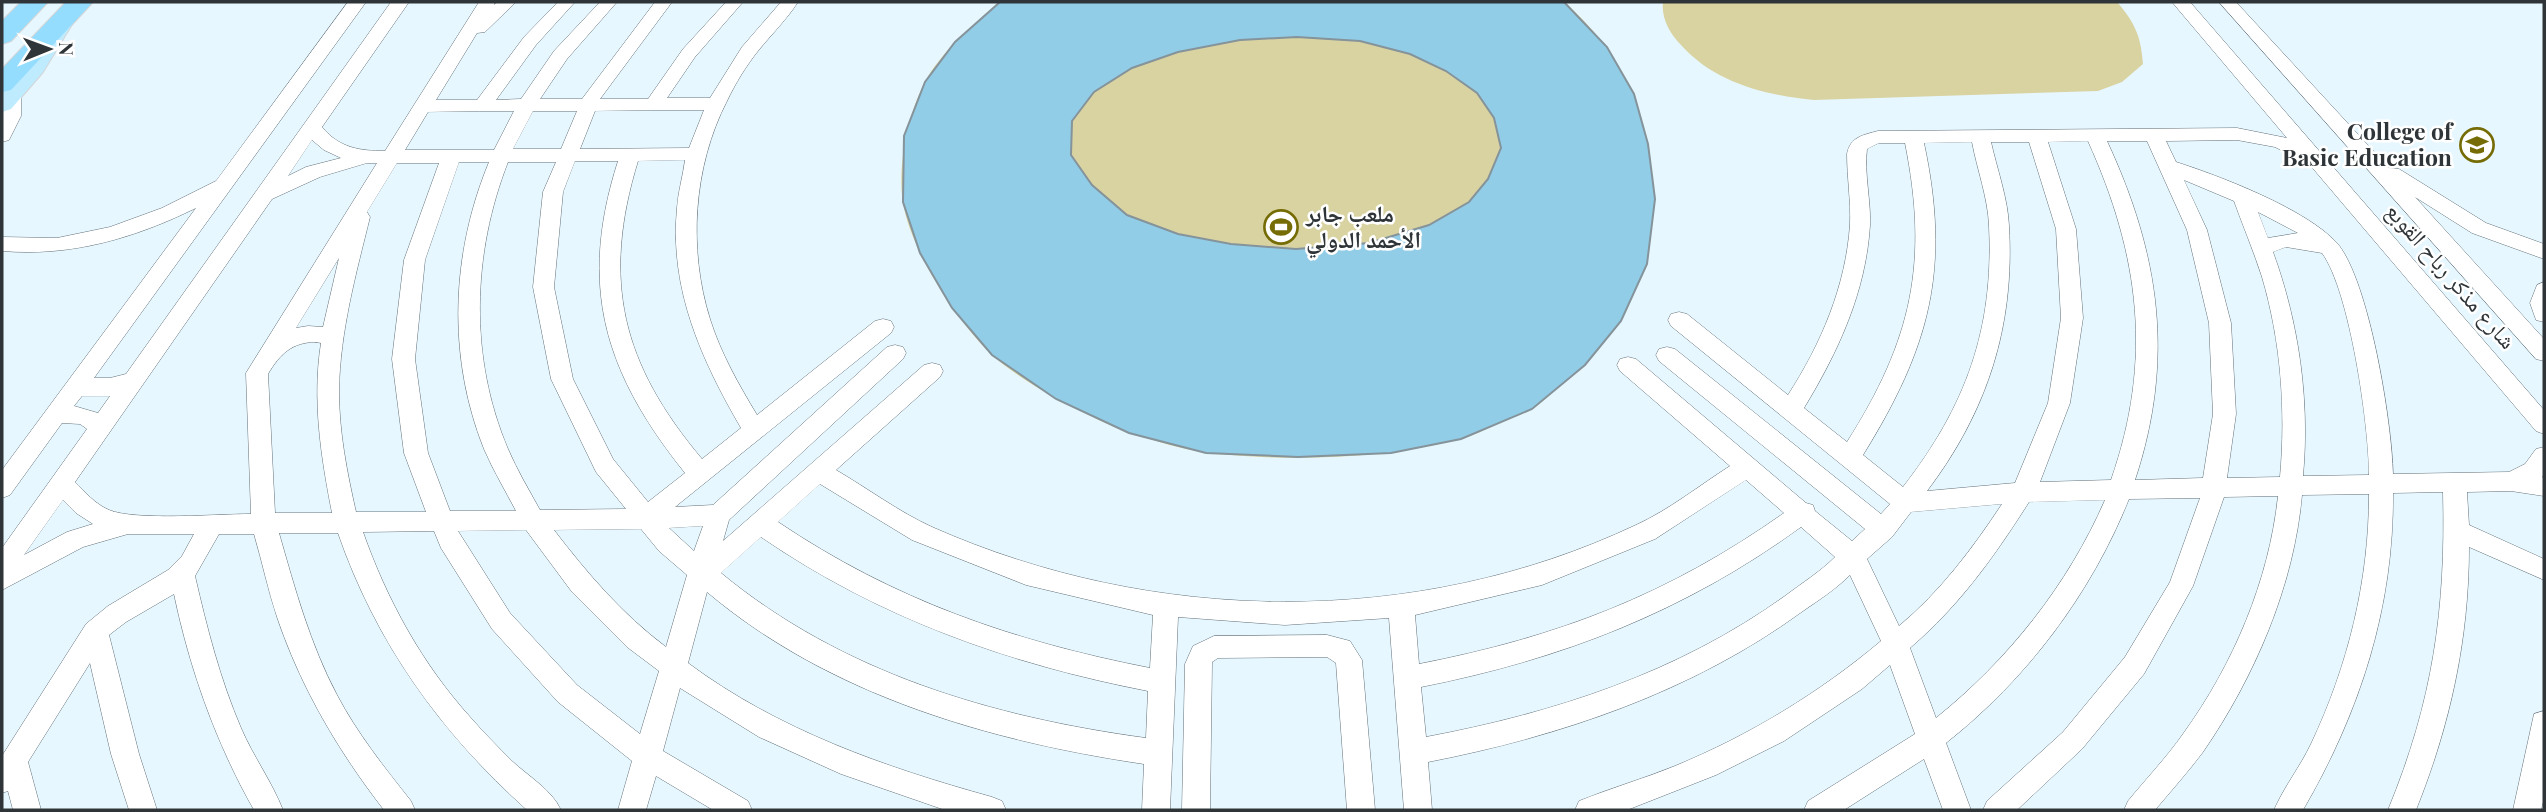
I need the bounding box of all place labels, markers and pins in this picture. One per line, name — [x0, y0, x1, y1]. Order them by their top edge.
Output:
place label: College of Basic Education — [2282, 115, 2454, 172]
school or university icon: College of Basic Education — [2458, 126, 2496, 164]
place label: ملعب جابر الأحمد الدولي — [1305, 197, 1421, 259]
sports icon: ملعب جابر الأحمد الدولي — [1262, 208, 1300, 246]

